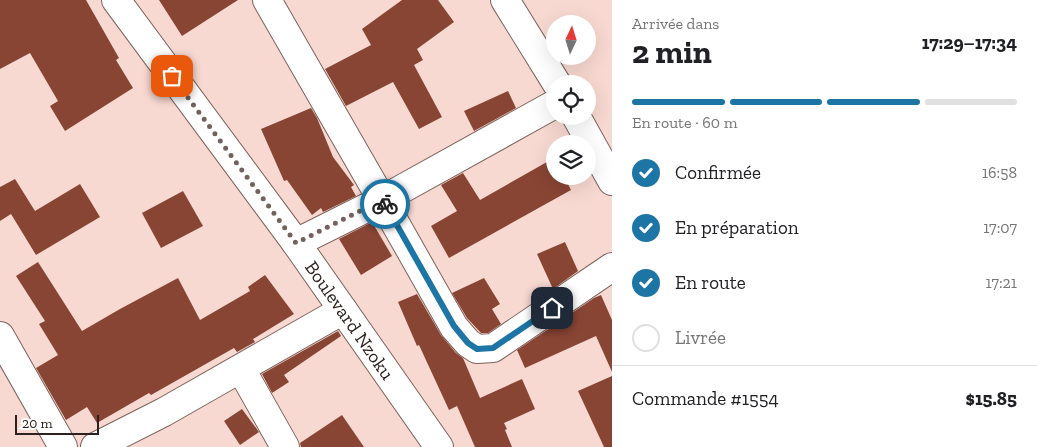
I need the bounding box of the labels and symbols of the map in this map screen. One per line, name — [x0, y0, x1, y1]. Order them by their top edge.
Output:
north arrow — [546, 15, 596, 65]
pin — [151, 55, 193, 97]
courier — [360, 179, 410, 229]
street label: Boulevard Nzoku — [300, 256, 399, 384]
pin — [531, 287, 573, 329]
scale bar — [15, 412, 99, 435]

